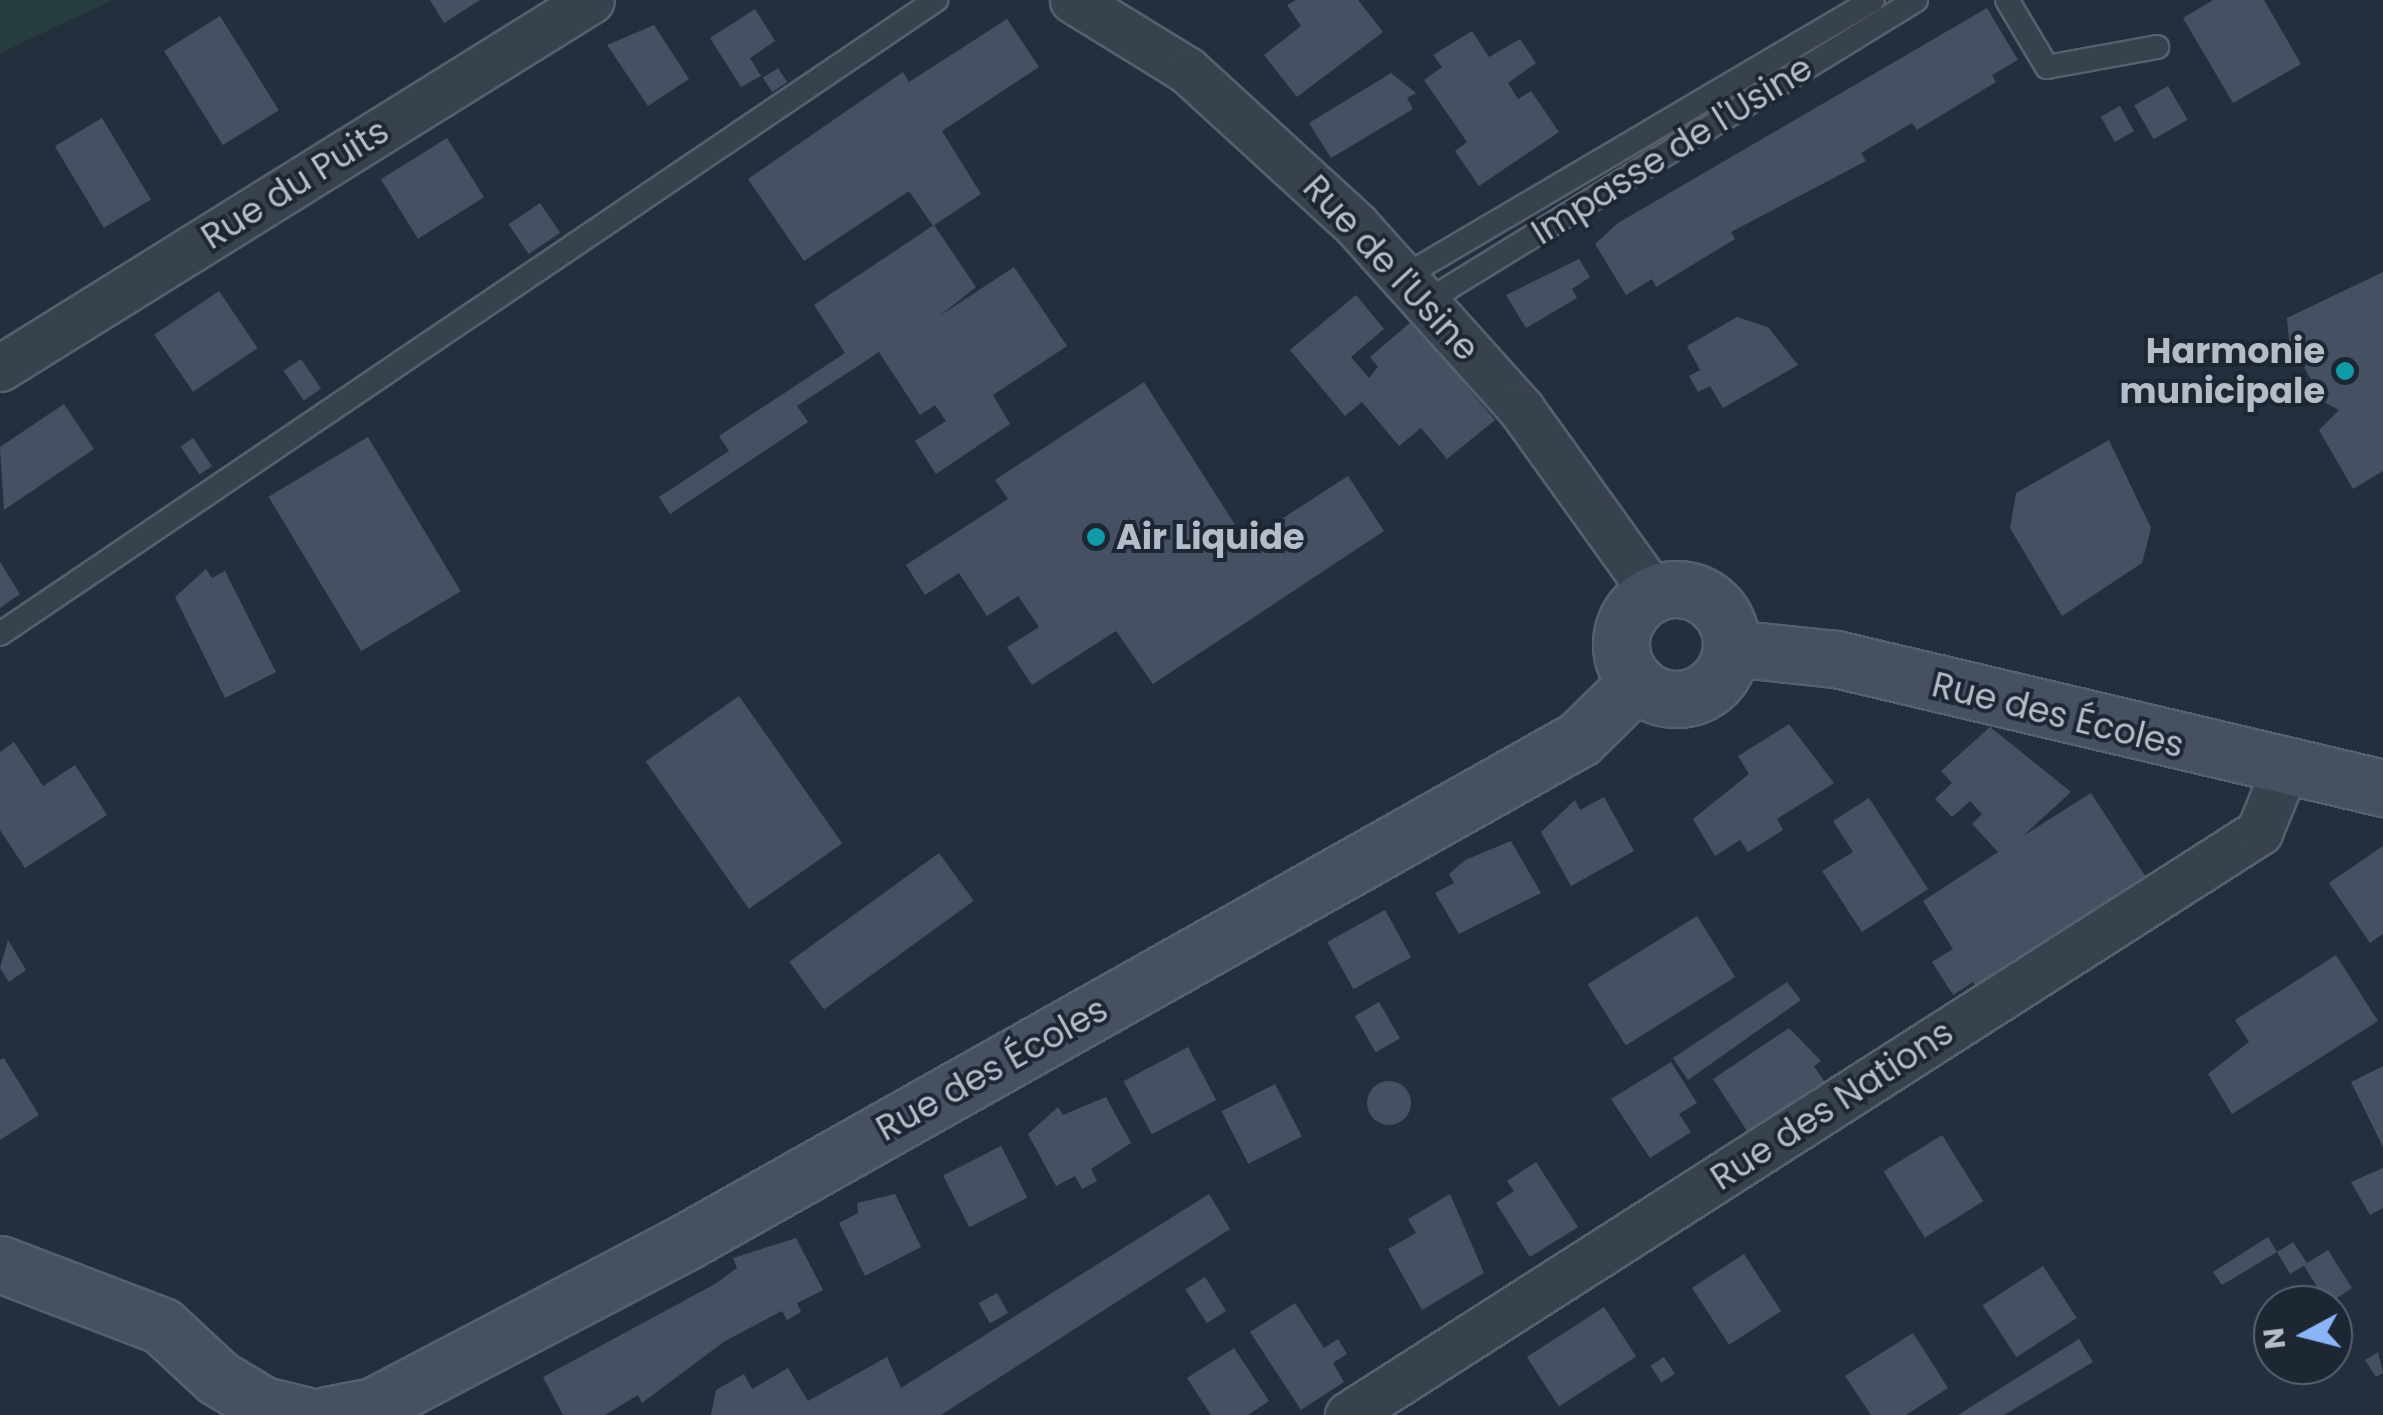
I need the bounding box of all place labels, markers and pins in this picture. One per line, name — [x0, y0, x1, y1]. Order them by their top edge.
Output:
place label: Harmonie municipale — [2120, 330, 2325, 412]
marker: Harmonie municipale — [2334, 360, 2356, 382]
place label: Air Liquide — [1116, 516, 1305, 558]
marker: Air Liquide — [1085, 526, 1107, 548]

